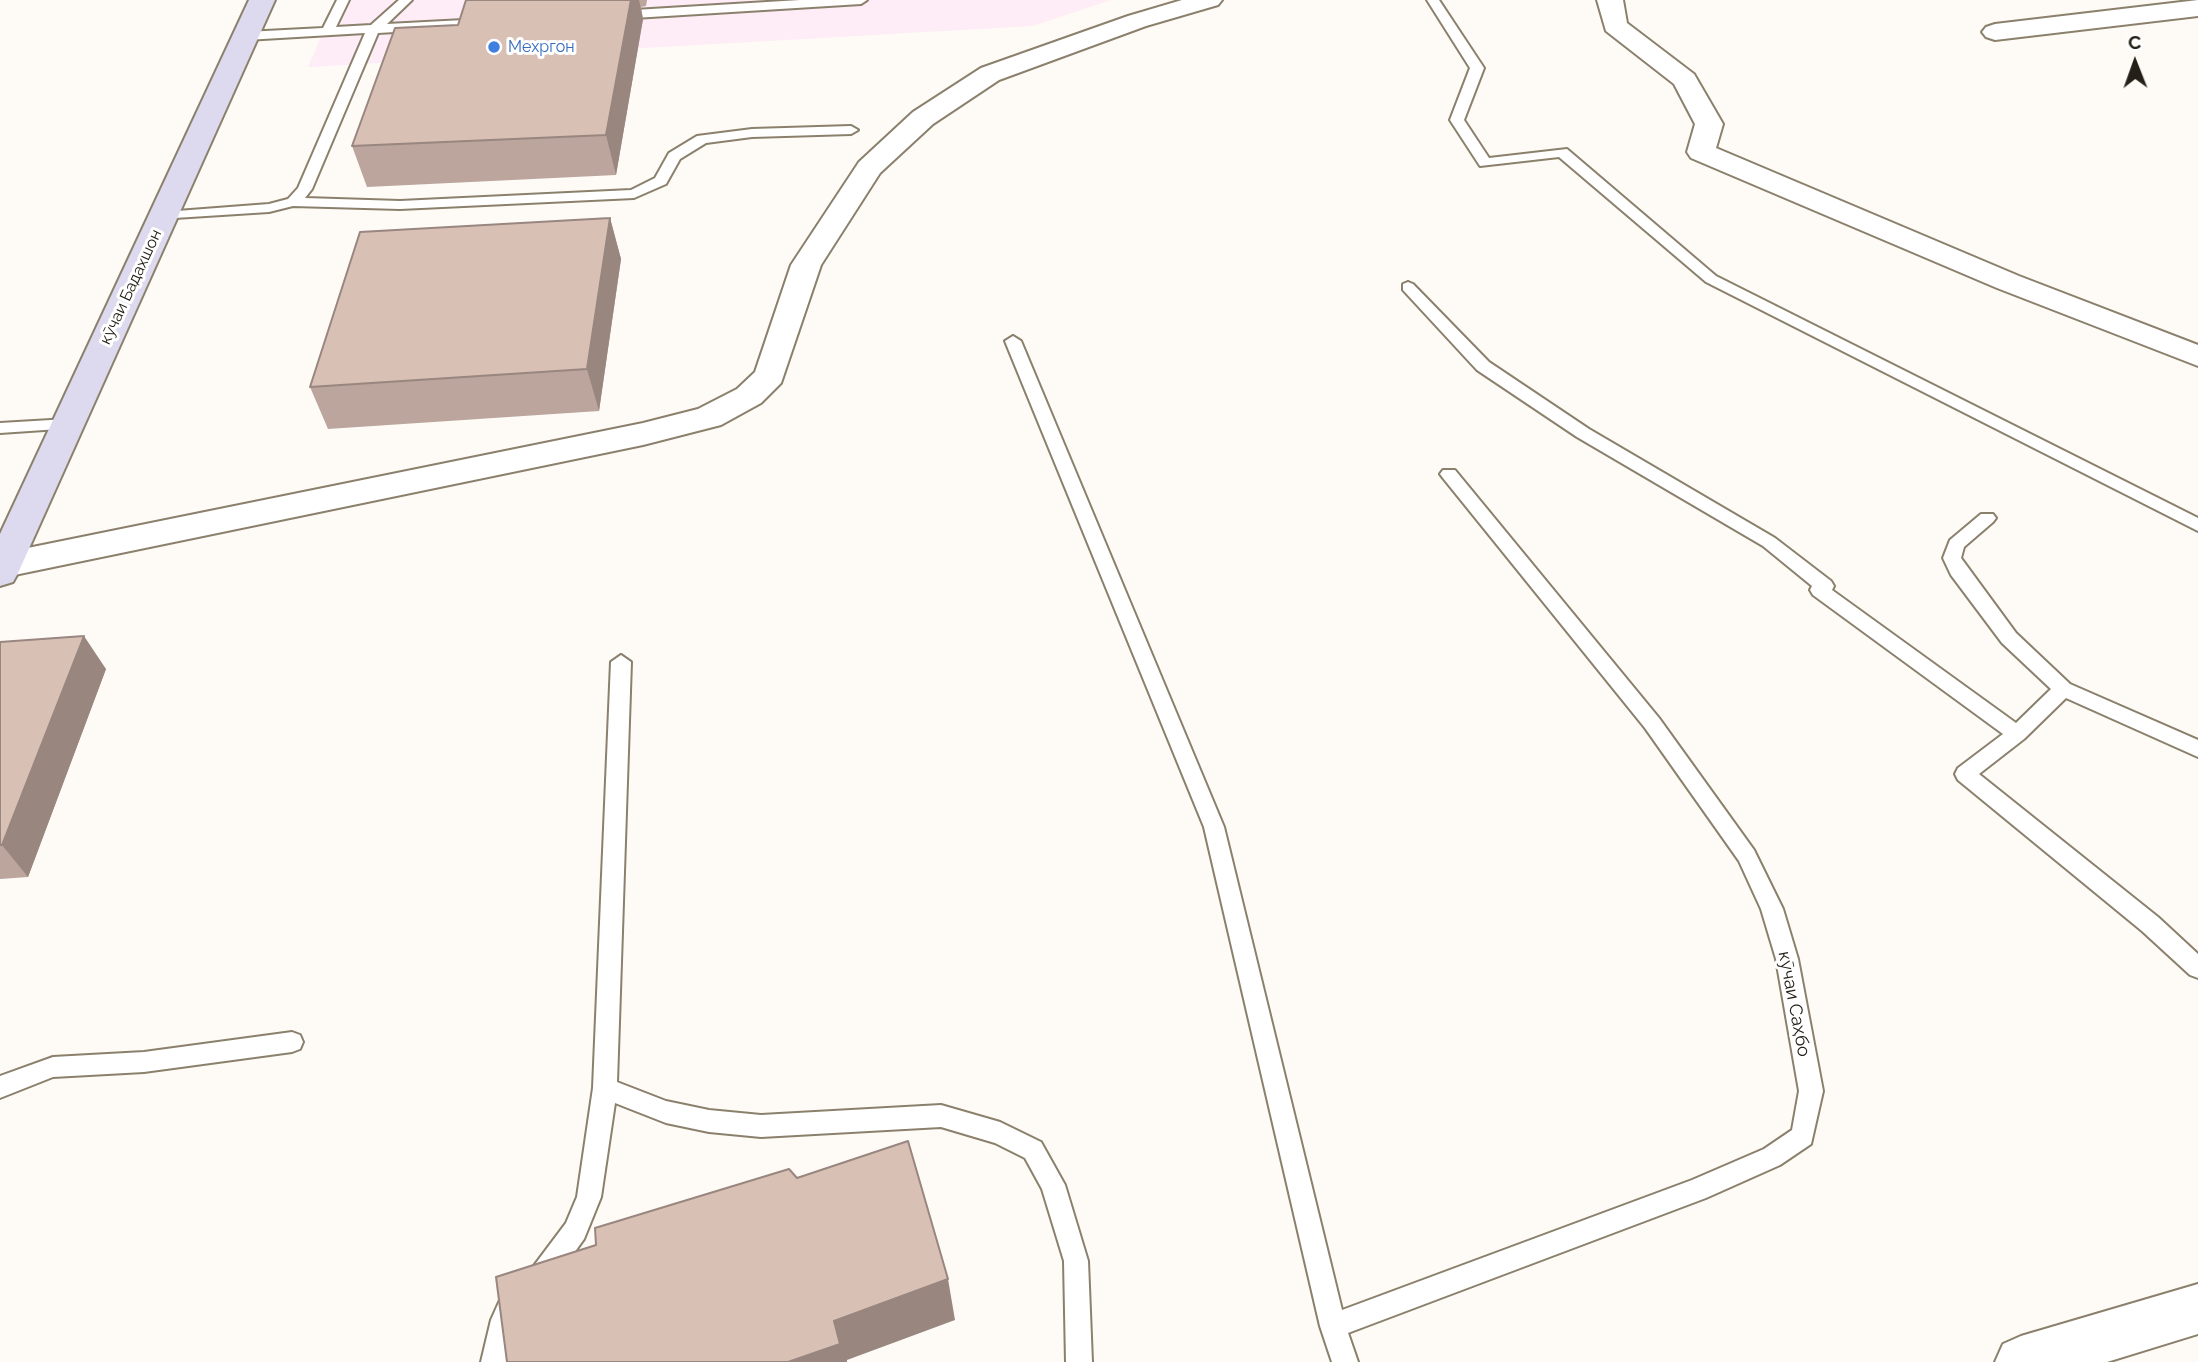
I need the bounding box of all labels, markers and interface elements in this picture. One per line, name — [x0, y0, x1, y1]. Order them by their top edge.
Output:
north arrow — [2100, 28, 2170, 98]
text: С — [2128, 31, 2141, 53]
place label: Мехргон — [508, 37, 575, 57]
marker: Мехргон — [486, 39, 502, 55]
street label: кӯчаи Бадахшон — [96, 227, 166, 347]
street label: кӯчаи Саҳбо — [1773, 950, 1815, 1058]

